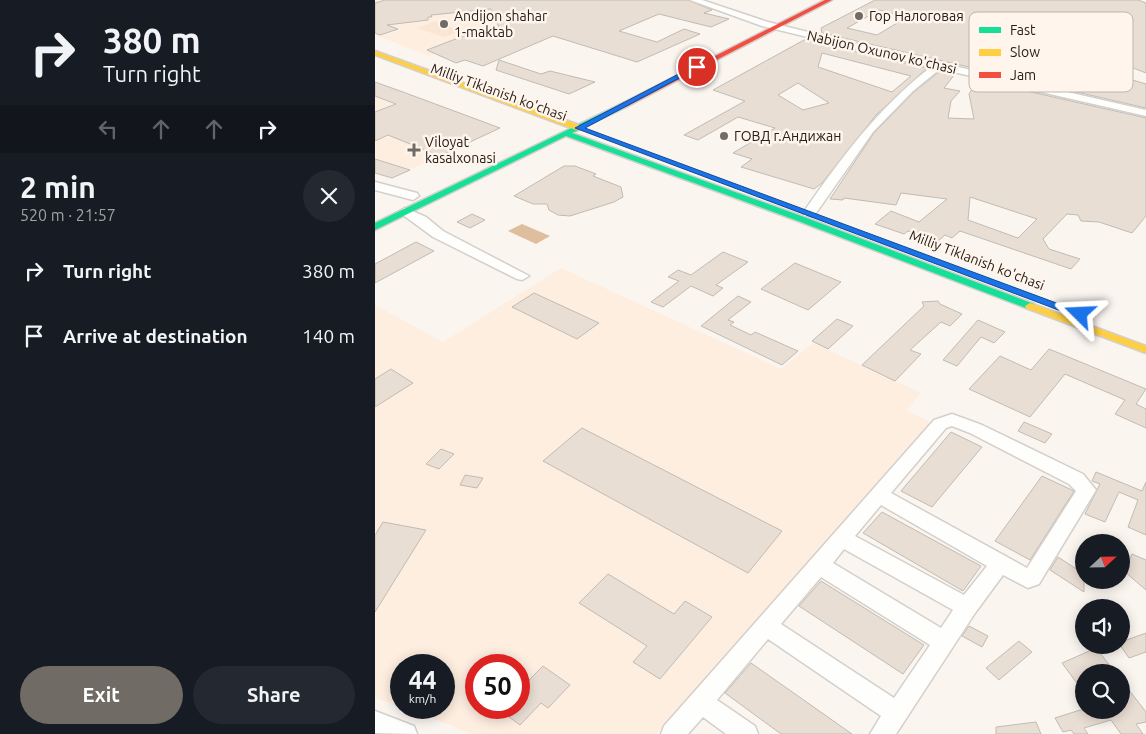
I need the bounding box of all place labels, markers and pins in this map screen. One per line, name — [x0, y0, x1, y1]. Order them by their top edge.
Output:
place label: Andijon shahar 1-maktab — [454, 8, 548, 40]
place label: Гор Налоговая — [869, 8, 964, 24]
marker: Гор Налоговая — [853, 10, 865, 22]
marker: Andijon shahar 1-maktab — [438, 18, 450, 30]
pin — [676, 46, 718, 88]
place label: ГОВД г.Андижан — [734, 128, 841, 144]
marker: ГОВД г.Андижан — [718, 130, 730, 142]
place label: Viloyat kasalxonasi — [425, 134, 496, 166]
marker: Viloyat kasalxonasi — [407, 143, 421, 157]

